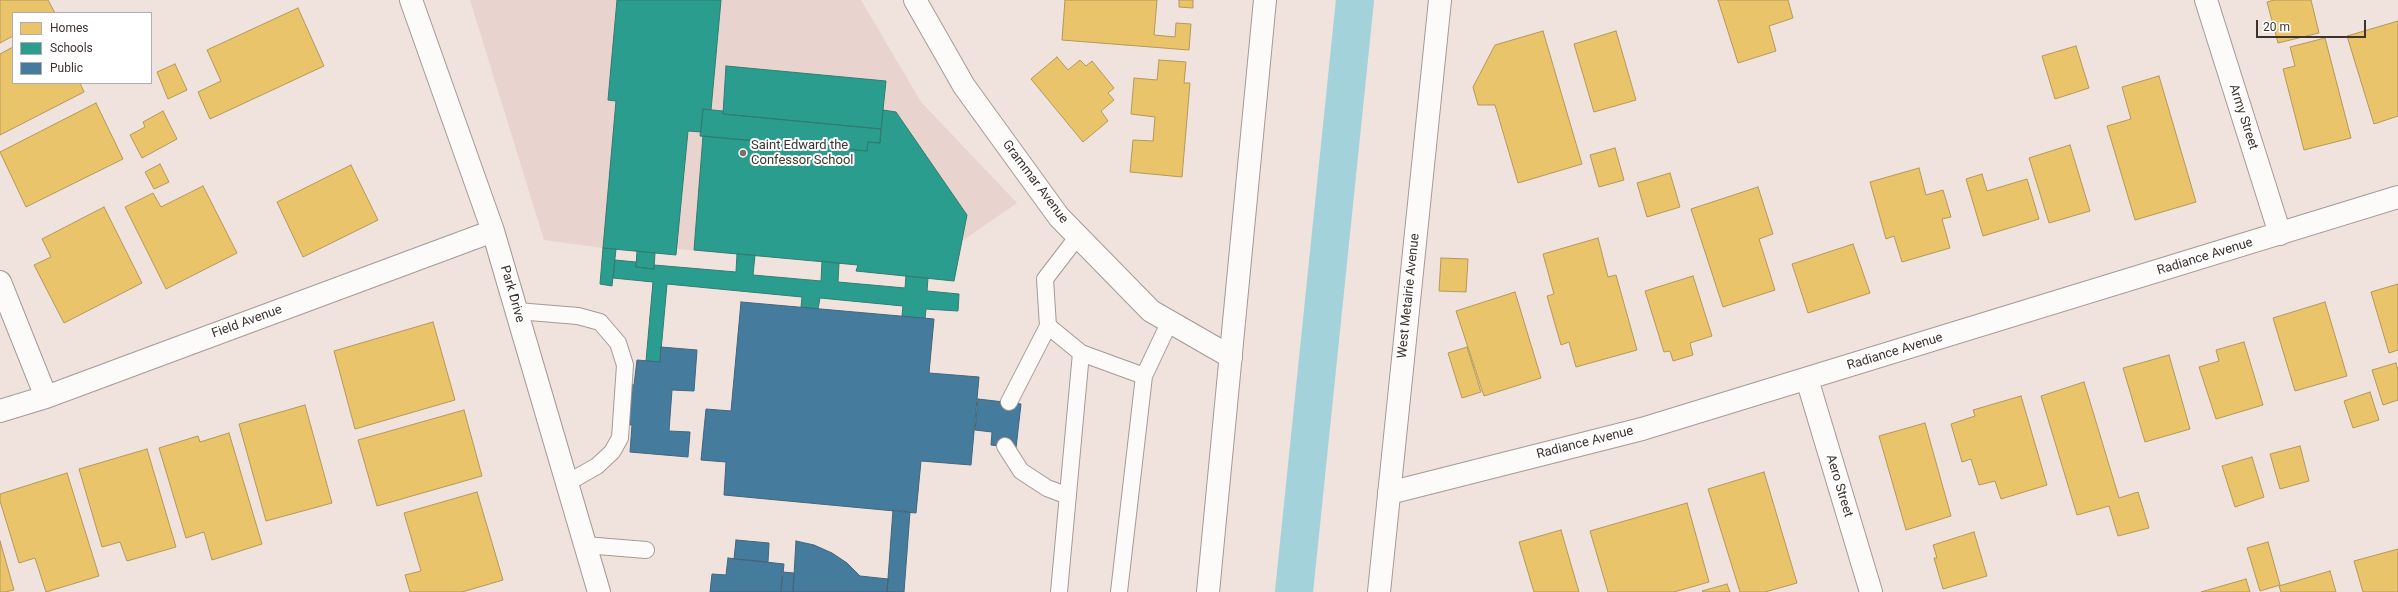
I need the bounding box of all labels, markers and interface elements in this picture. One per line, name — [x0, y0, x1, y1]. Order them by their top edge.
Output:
legend — [12, 12, 152, 84]
scale bar — [2258, 12, 2368, 38]
text: 20 m — [2263, 20, 2290, 34]
text: Homes — [50, 21, 88, 35]
text: Schools — [50, 41, 93, 55]
text: Public — [50, 61, 83, 75]
street label: Army Street — [2225, 82, 2261, 152]
street label: Grammar Avenue — [999, 137, 1071, 227]
place label: Saint Edward the Confessor School — [751, 138, 853, 169]
marker: Saint Edward the Confessor School — [738, 148, 748, 158]
street label: West Metairie Avenue — [1395, 233, 1423, 359]
street label: Radiance Avenue — [2155, 235, 2255, 279]
street label: Park Drive — [496, 264, 528, 324]
street label: Field Avenue — [210, 302, 284, 342]
street label: Radiance Avenue — [1845, 330, 1945, 374]
street label: Radiance Avenue — [1535, 423, 1635, 463]
street label: Aero Street — [1822, 453, 1856, 519]

